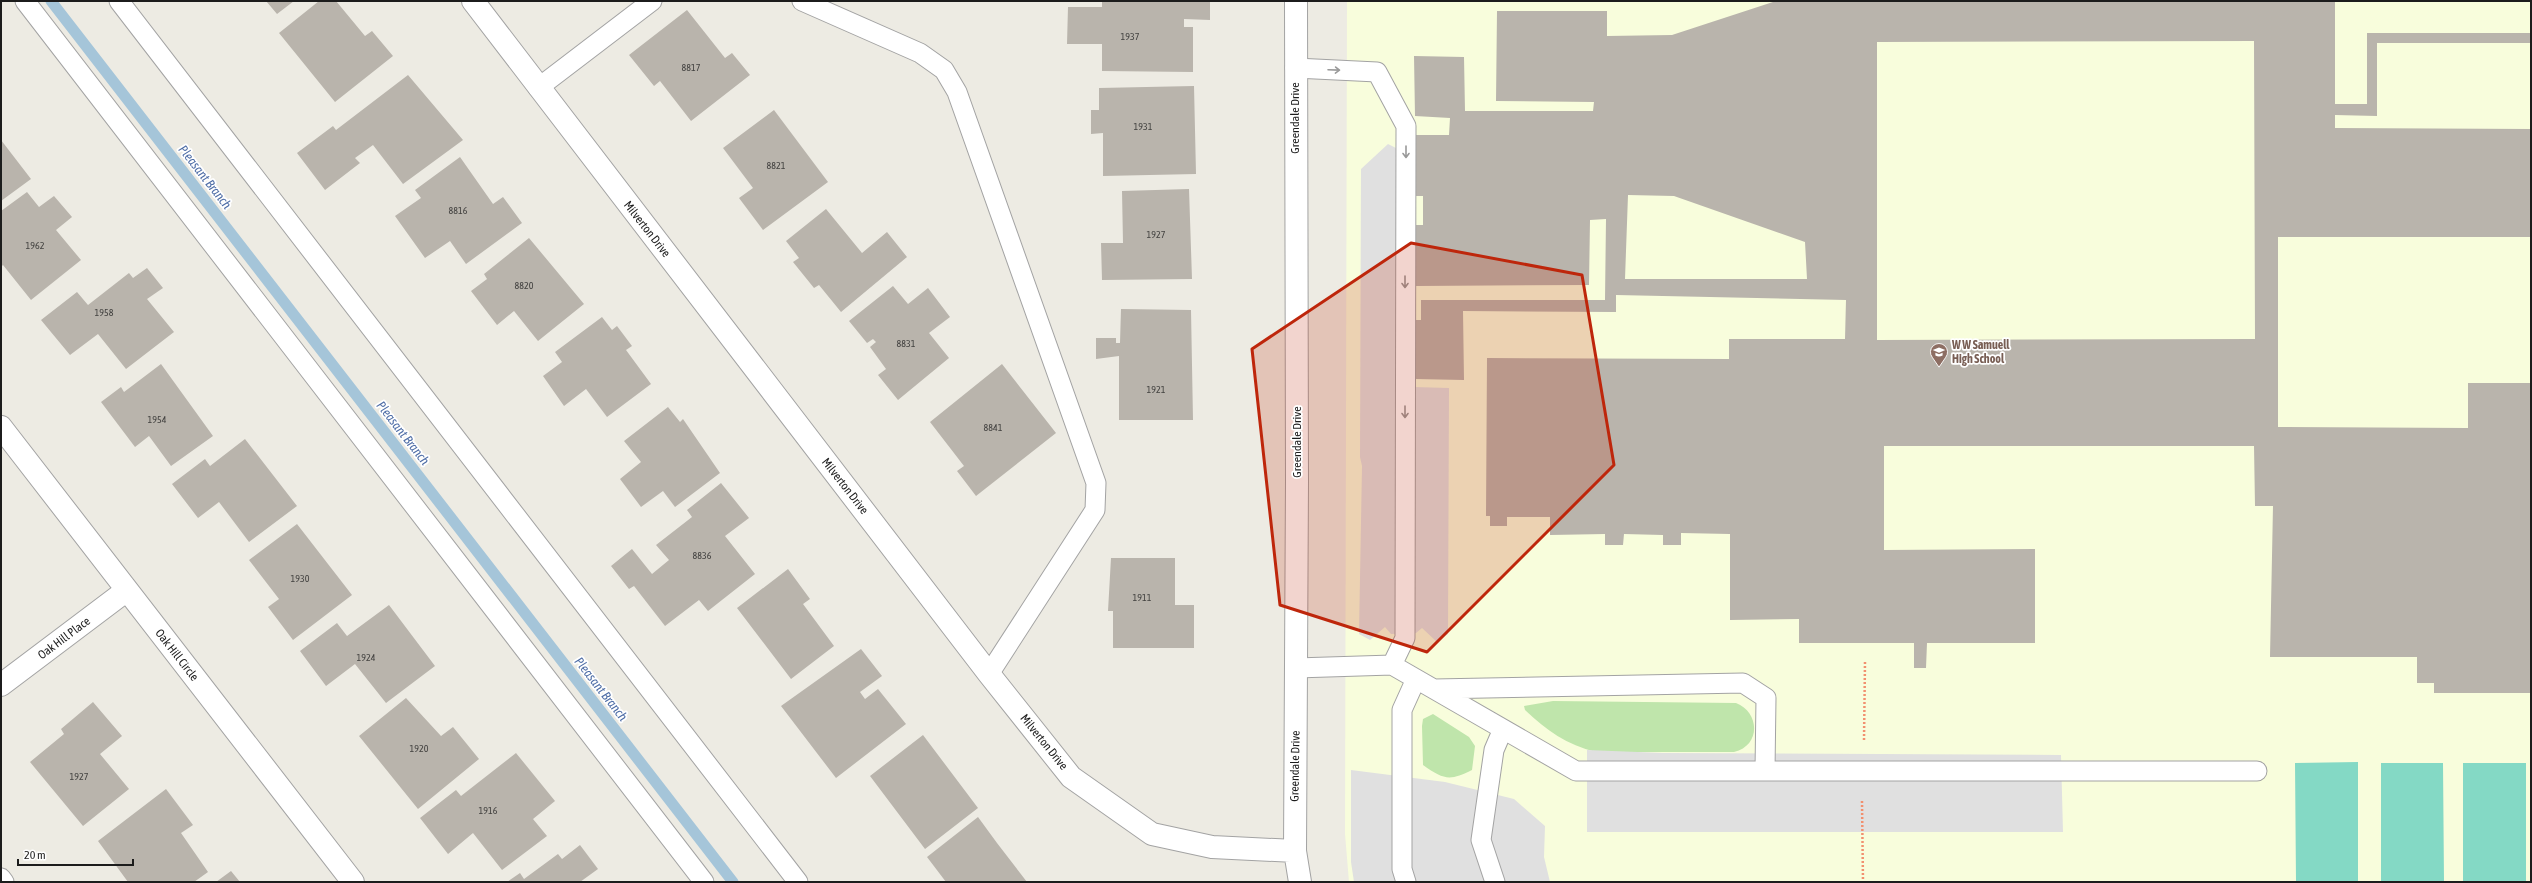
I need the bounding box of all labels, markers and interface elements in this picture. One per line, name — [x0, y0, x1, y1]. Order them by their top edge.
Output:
house number: 1937 — [1121, 31, 1140, 42]
house number: 8817 — [682, 62, 701, 73]
one-way arrow — [1327, 66, 1340, 74]
street label: Greendale Drive — [1288, 82, 1302, 154]
house number: 1931 — [1134, 121, 1153, 132]
water label: Pleasant Branch — [175, 142, 235, 212]
one-way arrow — [1402, 145, 1410, 158]
house number: 8821 — [767, 160, 786, 171]
street label: Milverton Drive — [621, 198, 673, 260]
house number: 8816 — [449, 205, 468, 216]
house number: 1927 — [1147, 229, 1166, 240]
house number: 1962 — [26, 240, 45, 251]
one-way arrow — [1401, 275, 1409, 288]
house number: 8820 — [515, 280, 534, 291]
house number: 1958 — [95, 307, 114, 318]
house number: 8831 — [897, 338, 916, 349]
place label: W W Samuell High School — [1951, 338, 2010, 366]
school or university icon: W W Samuell High School — [1929, 342, 1949, 367]
house number: 1921 — [1147, 384, 1166, 395]
water label: Pleasant Branch — [373, 398, 433, 468]
one-way arrow — [1401, 405, 1409, 418]
street label: Greendale Drive — [1290, 406, 1304, 478]
house number: 1954 — [148, 414, 167, 425]
house number: 8841 — [984, 422, 1003, 433]
street label: Milverton Drive — [819, 455, 871, 517]
house number: 8836 — [693, 550, 712, 561]
house number: 1930 — [291, 573, 310, 584]
house number: 1911 — [1133, 592, 1152, 603]
street label: Oak Hill Place — [35, 614, 93, 662]
street label: Oak Hill Circle — [152, 626, 202, 684]
house number: 1924 — [357, 652, 376, 663]
water label: Pleasant Branch — [571, 654, 631, 724]
street label: Milverton Drive — [1017, 711, 1071, 773]
street label: Greendale Drive — [1287, 730, 1303, 802]
house number: 1920 — [410, 743, 429, 754]
house number: 1927 — [70, 771, 89, 782]
house number: 1916 — [479, 805, 498, 816]
scale bar — [18, 841, 133, 867]
text: 20 m — [24, 848, 46, 862]

